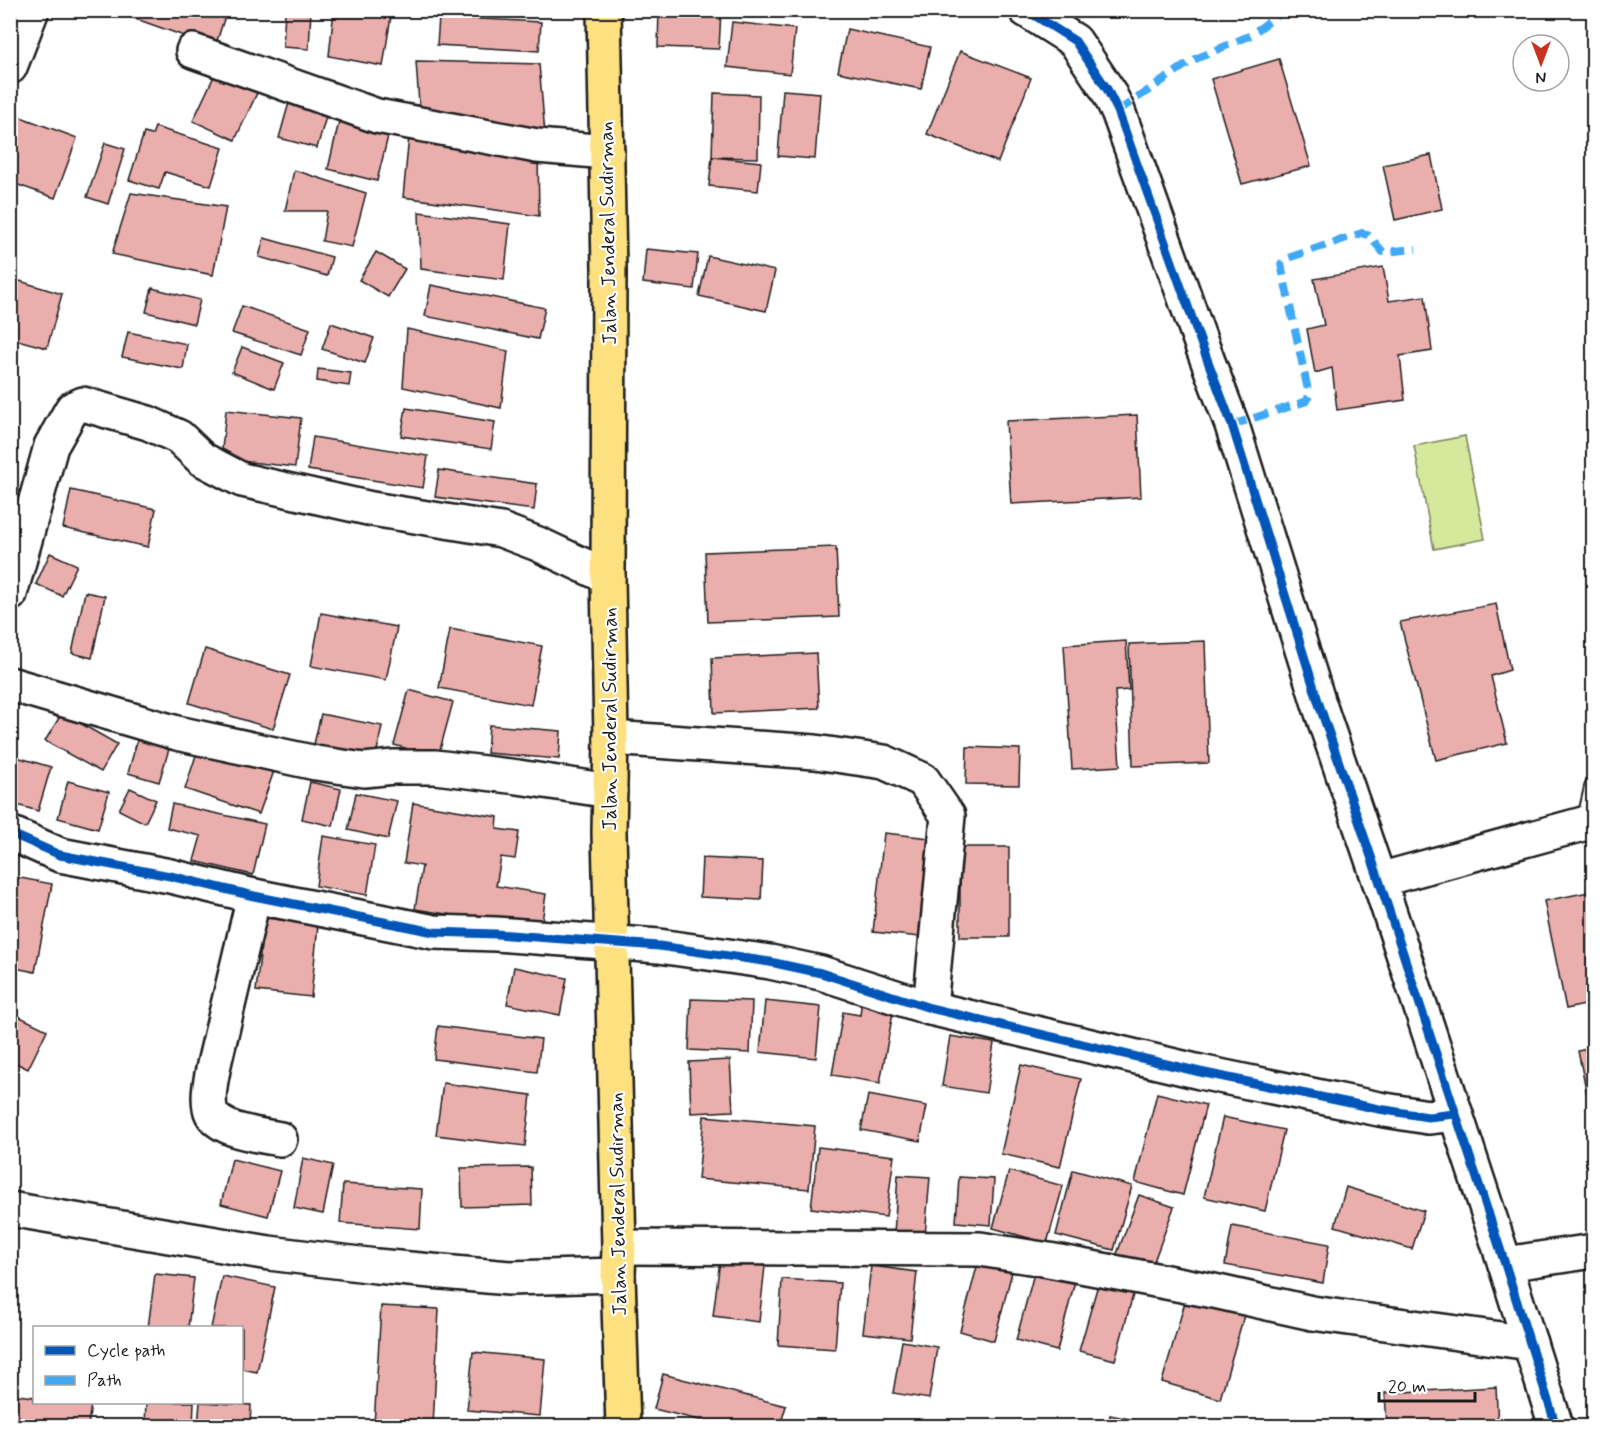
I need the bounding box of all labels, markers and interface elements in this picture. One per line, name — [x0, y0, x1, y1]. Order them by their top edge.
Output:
north arrow — [1511, 33, 1571, 93]
text: N — [1536, 66, 1546, 87]
street label: Jalan Jenderal Sudirman — [593, 121, 624, 345]
street label: Jalan Jenderal Sudirman — [597, 607, 624, 831]
street label: Jalan Jenderal Sudirman — [603, 1092, 634, 1316]
legend — [33, 1326, 243, 1404]
text: Cycle path — [87, 1339, 165, 1363]
scale bar — [1379, 1365, 1475, 1403]
text: Path — [87, 1369, 122, 1393]
text: 20 m — [1388, 1375, 1426, 1399]

